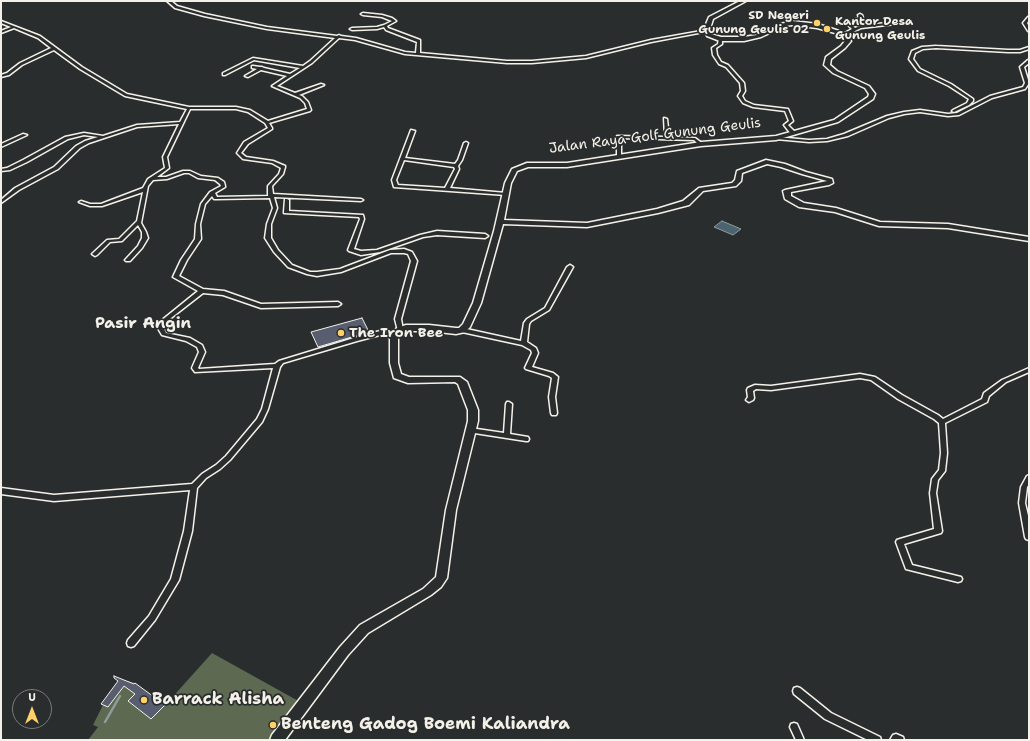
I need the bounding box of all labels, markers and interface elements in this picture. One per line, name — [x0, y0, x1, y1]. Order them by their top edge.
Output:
place label: SD Negeri Gunung Geulis 02 — [698, 9, 809, 37]
place label: Kantor Desa Gunung Geulis — [835, 15, 925, 43]
marker: SD Negeri Gunung Geulis 02 — [812, 18, 822, 28]
marker: Kantor Desa Gunung Geulis — [822, 24, 832, 34]
street label: Jalan Raya Golf Gunung Geulis — [548, 115, 762, 157]
district label: Pasir Angin — [95, 314, 191, 334]
place label: The Iron Bee — [349, 325, 443, 341]
marker: The Iron Bee — [336, 328, 346, 338]
north arrow — [12, 689, 52, 729]
text: U — [28, 690, 36, 705]
place label: Barrack Alisha — [152, 690, 284, 710]
marker: Barrack Alisha — [139, 695, 149, 705]
place label: Benteng Gadog Boemi Kaliandra — [281, 715, 570, 735]
marker: Benteng Gadog Boemi Kaliandra — [268, 720, 278, 730]

